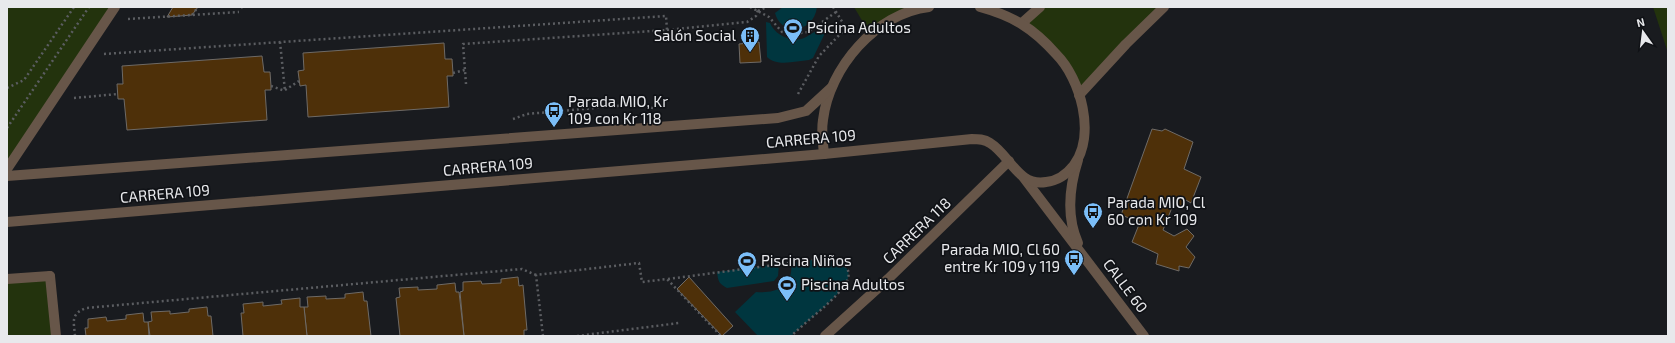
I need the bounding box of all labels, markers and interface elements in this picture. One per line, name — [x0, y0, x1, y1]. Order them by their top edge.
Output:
north arrow — [1623, 12, 1663, 52]
text: N — [1635, 15, 1646, 29]
sports icon: Psicina Adultos — [782, 17, 804, 45]
place label: Psicina Adultos — [807, 18, 911, 36]
building icon: Salón Social — [739, 25, 761, 53]
place label: Salón Social — [654, 26, 737, 44]
place label: Parada MIO, Kr 109 con Kr 118 — [568, 92, 668, 127]
bus stop icon: Parada MIO, Kr 109 con Kr 118 — [543, 100, 565, 128]
street label: CARRERA 109 — [765, 125, 857, 151]
street label: CARRERA 109 — [442, 153, 534, 179]
street label: CARRERA 109 — [119, 180, 211, 206]
street label: CARRERA 118 — [879, 193, 954, 267]
place label: Parada MIO, Cl 60 con Kr 109 — [1107, 193, 1206, 228]
bus stop icon: Parada MIO, Cl 60 con Kr 109 — [1082, 201, 1104, 229]
place label: Parada MIO, Cl 60 entre Kr 109 y 119 — [941, 240, 1060, 275]
bus stop icon: Parada MIO, Cl 60 entre Kr 109 y 119 — [1063, 248, 1085, 276]
sports icon: Piscina Niños — [736, 250, 758, 278]
place label: Piscina Niños — [761, 251, 852, 269]
street label: CALLE 60 — [1100, 255, 1152, 316]
sports icon: Piscina Adultos — [776, 274, 798, 302]
place label: Piscina Adultos — [801, 275, 905, 293]

